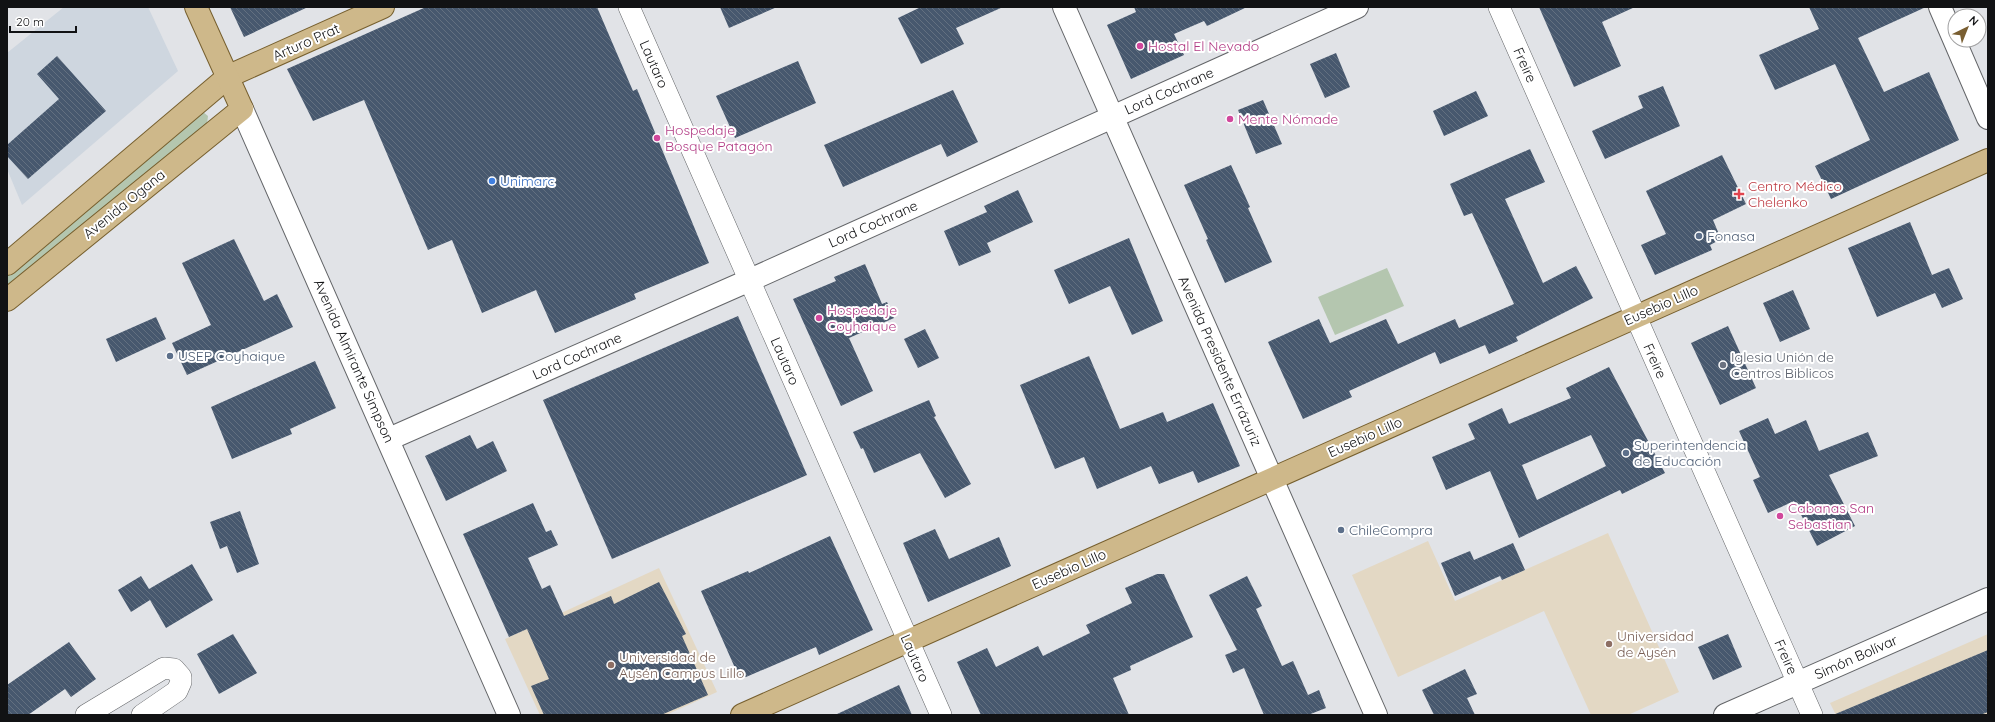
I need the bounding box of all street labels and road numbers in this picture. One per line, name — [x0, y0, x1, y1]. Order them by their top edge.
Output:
street label: Arturo Prat — [270, 19, 342, 65]
street label: Lautaro — [636, 37, 672, 91]
street label: Freire — [1509, 45, 1541, 86]
street label: Lord Cochrane — [1122, 63, 1216, 119]
street label: Avenida Ogana — [79, 165, 169, 243]
street label: Lord Cochrane — [826, 196, 920, 252]
street label: Avenida Presidente Errázuriz — [1174, 273, 1266, 449]
street label: Avenida Almirante Simpson — [310, 276, 398, 446]
street label: Eusebio Lillo — [1621, 281, 1701, 329]
street label: Lord Cochrane — [530, 328, 624, 384]
street label: Lautaro — [767, 334, 803, 388]
street label: Freire — [1639, 341, 1671, 382]
street label: Eusebio Lillo — [1325, 413, 1405, 461]
street label: Eusebio Lillo — [1029, 545, 1109, 593]
street label: Simón Bolívar — [1812, 630, 1901, 683]
street label: Lautaro — [897, 631, 933, 685]
street label: Freire — [1770, 637, 1802, 678]

